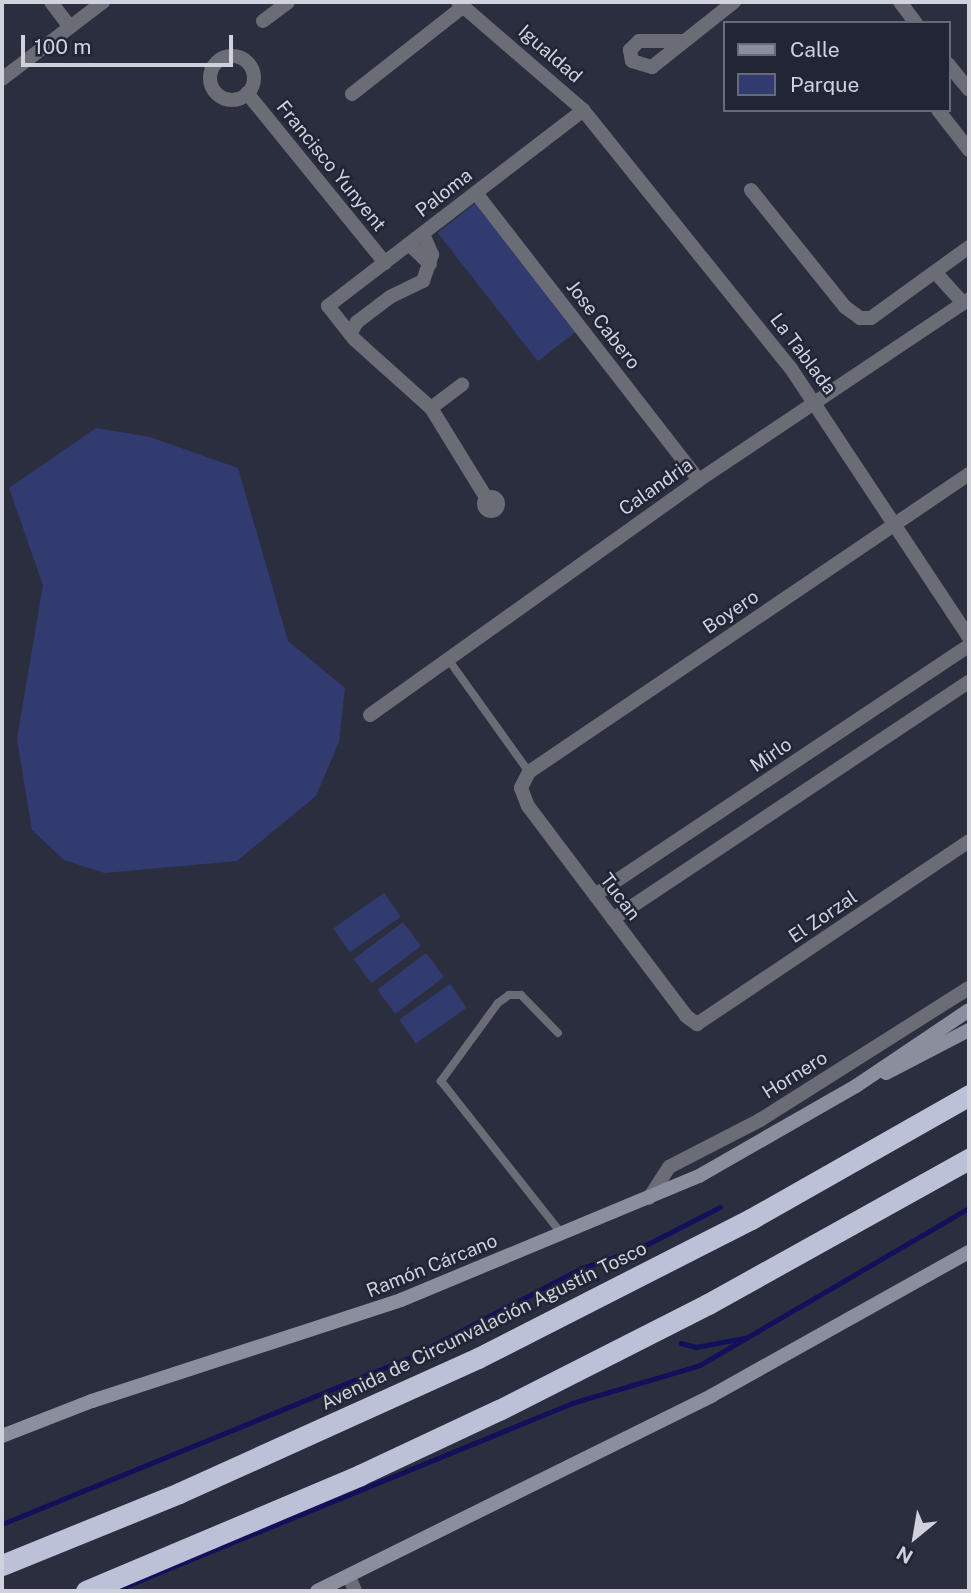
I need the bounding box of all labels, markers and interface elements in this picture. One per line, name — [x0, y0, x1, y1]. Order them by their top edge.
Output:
street label: Igualdad — [514, 20, 586, 88]
scale bar — [24, 21, 236, 65]
legend — [722, 21, 950, 112]
text: 100 m — [34, 34, 91, 59]
text: Calle — [790, 37, 840, 62]
text: Parque — [790, 72, 859, 97]
street label: Francisco Yunyent — [271, 96, 391, 236]
street label: Paloma — [411, 164, 477, 222]
street label: Jose Cabero — [561, 276, 645, 374]
street label: La Tablada — [765, 309, 841, 399]
street label: Calandria — [615, 453, 697, 521]
street label: Boyero — [699, 585, 763, 639]
street label: Mirlo — [746, 733, 796, 777]
street label: Tucan — [595, 869, 645, 925]
street label: El Zorzal — [784, 886, 862, 948]
street label: Hornero — [758, 1046, 832, 1104]
street label: Ramón Cárcano — [363, 1229, 501, 1303]
street label: Avenida de Circunvalación Agustín Tosco — [317, 1237, 651, 1415]
north arrow — [880, 1502, 950, 1572]
text: N — [893, 1542, 916, 1568]

